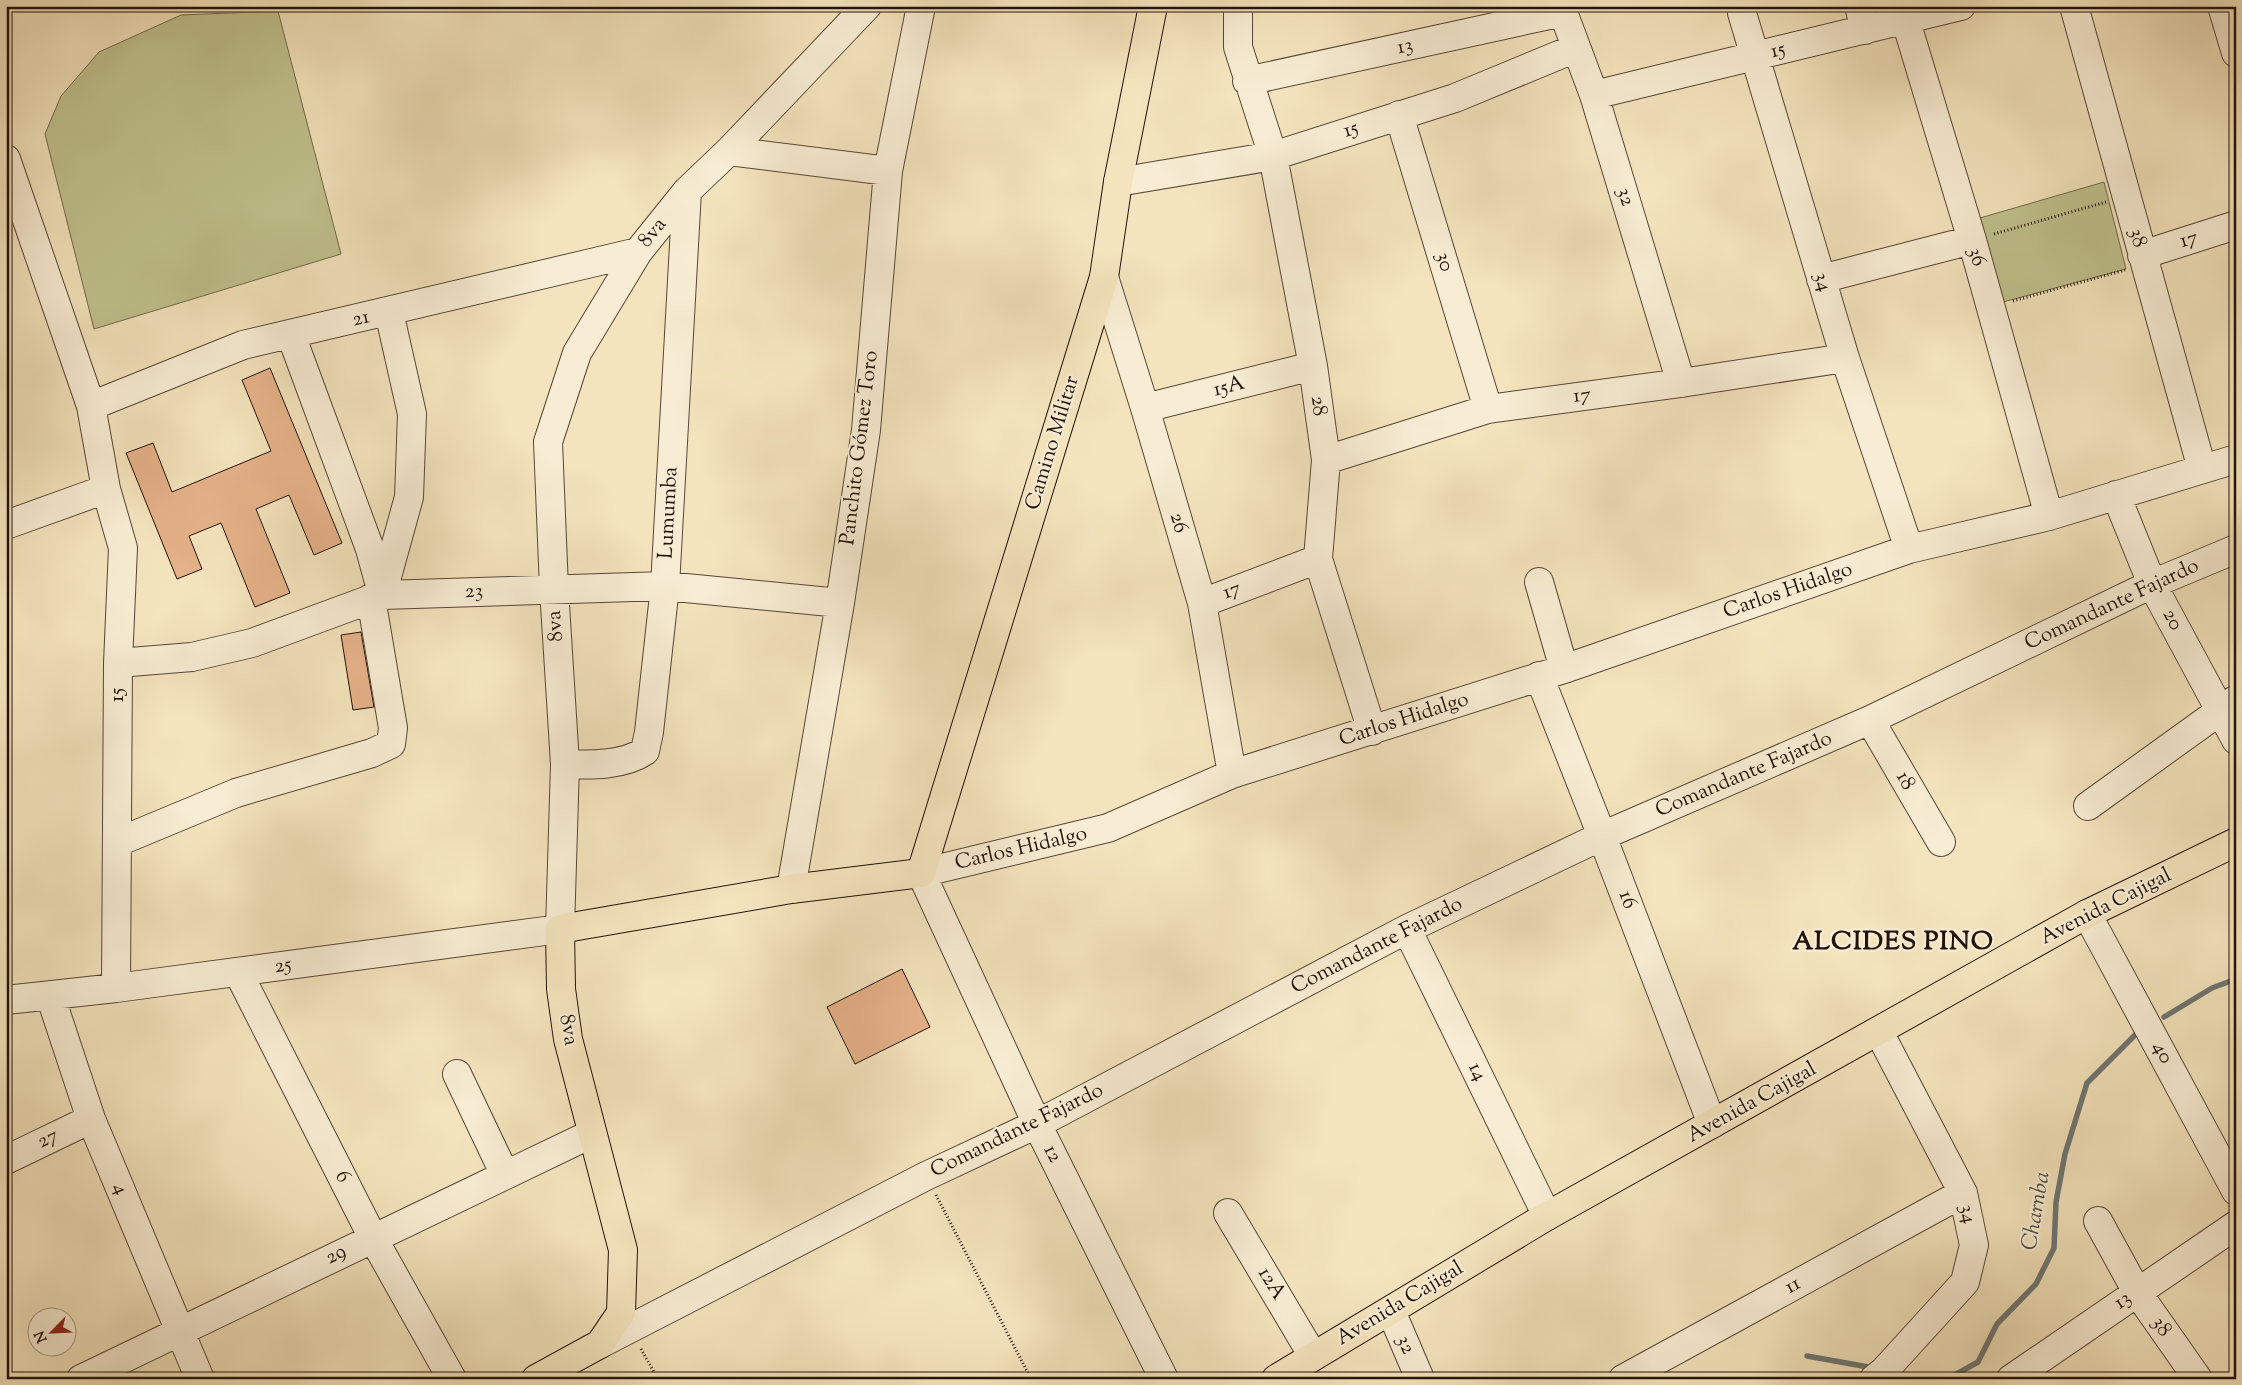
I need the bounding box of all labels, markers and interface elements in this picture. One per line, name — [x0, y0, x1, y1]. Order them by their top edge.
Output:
street label: 13 — [1394, 31, 1416, 63]
street label: 15 — [1767, 35, 1789, 67]
street label: 15 — [1340, 114, 1362, 146]
street label: 32 — [1608, 184, 1642, 210]
street label: 8va — [632, 211, 675, 255]
street label: 17 — [2176, 223, 2202, 257]
street label: 38 — [2120, 225, 2154, 251]
street label: 36 — [1959, 244, 1993, 270]
street label: 30 — [1427, 248, 1461, 276]
street label: 34 — [1805, 268, 1839, 296]
street label: 21 — [349, 302, 373, 336]
street label: Panchito Gómez Toro — [833, 349, 887, 547]
street label: 15A — [1210, 369, 1248, 405]
street label: Camino Militar — [1018, 372, 1088, 514]
street label: 17 — [1571, 380, 1593, 412]
street label: 28 — [1302, 394, 1334, 418]
street label: Lumumba — [652, 466, 686, 560]
street label: 26 — [1161, 509, 1195, 537]
street label: Comandante Fajardo — [2020, 551, 2204, 659]
street label: Carlos Hidalgo — [1719, 555, 1857, 627]
street label: 17 — [1219, 574, 1246, 608]
street label: 23 — [464, 577, 484, 607]
street label: 20 — [2154, 604, 2190, 636]
street label: 8va — [540, 609, 572, 643]
street label: Carlos Hidalgo — [1335, 685, 1473, 755]
street label: 15 — [103, 688, 133, 702]
street label: Comandante Fajardo — [1651, 724, 1837, 826]
street label: 18 — [1888, 766, 1922, 796]
street label: Carlos Hidalgo — [952, 819, 1090, 879]
street label: Avenida Cajigal — [2035, 861, 2177, 953]
street label: 16 — [1610, 886, 1644, 914]
street label: Comandante Fajardo — [1286, 890, 1468, 1002]
district label: ALCIDES PINO — [1792, 924, 1994, 961]
street label: 25 — [272, 950, 294, 982]
street label: 8va — [551, 1012, 586, 1048]
street label: 40 — [2144, 1036, 2180, 1070]
street label: Avenida Cajigal — [1682, 1055, 1822, 1151]
street label: 14 — [1460, 1057, 1494, 1087]
street label: Comandante Fajardo — [925, 1076, 1109, 1186]
street label: 27 — [32, 1121, 64, 1157]
street label: 12 — [1035, 1140, 1069, 1169]
street label: 6 — [326, 1166, 358, 1188]
water label: Charnba — [2014, 1169, 2060, 1253]
street label: 4 — [104, 1178, 136, 1200]
street label: 34 — [1950, 1202, 1984, 1226]
street label: 29 — [320, 1237, 352, 1273]
street label: Avenida Cajigal — [1331, 1254, 1470, 1354]
street label: 12A — [1249, 1262, 1293, 1306]
street label: 11 — [1779, 1269, 1807, 1303]
street label: 13 — [2108, 1284, 2138, 1318]
north arrow — [28, 1308, 78, 1358]
street label: 38 — [2143, 1311, 2179, 1343]
text: N — [31, 1327, 53, 1346]
street label: 32 — [1388, 1331, 1422, 1359]

